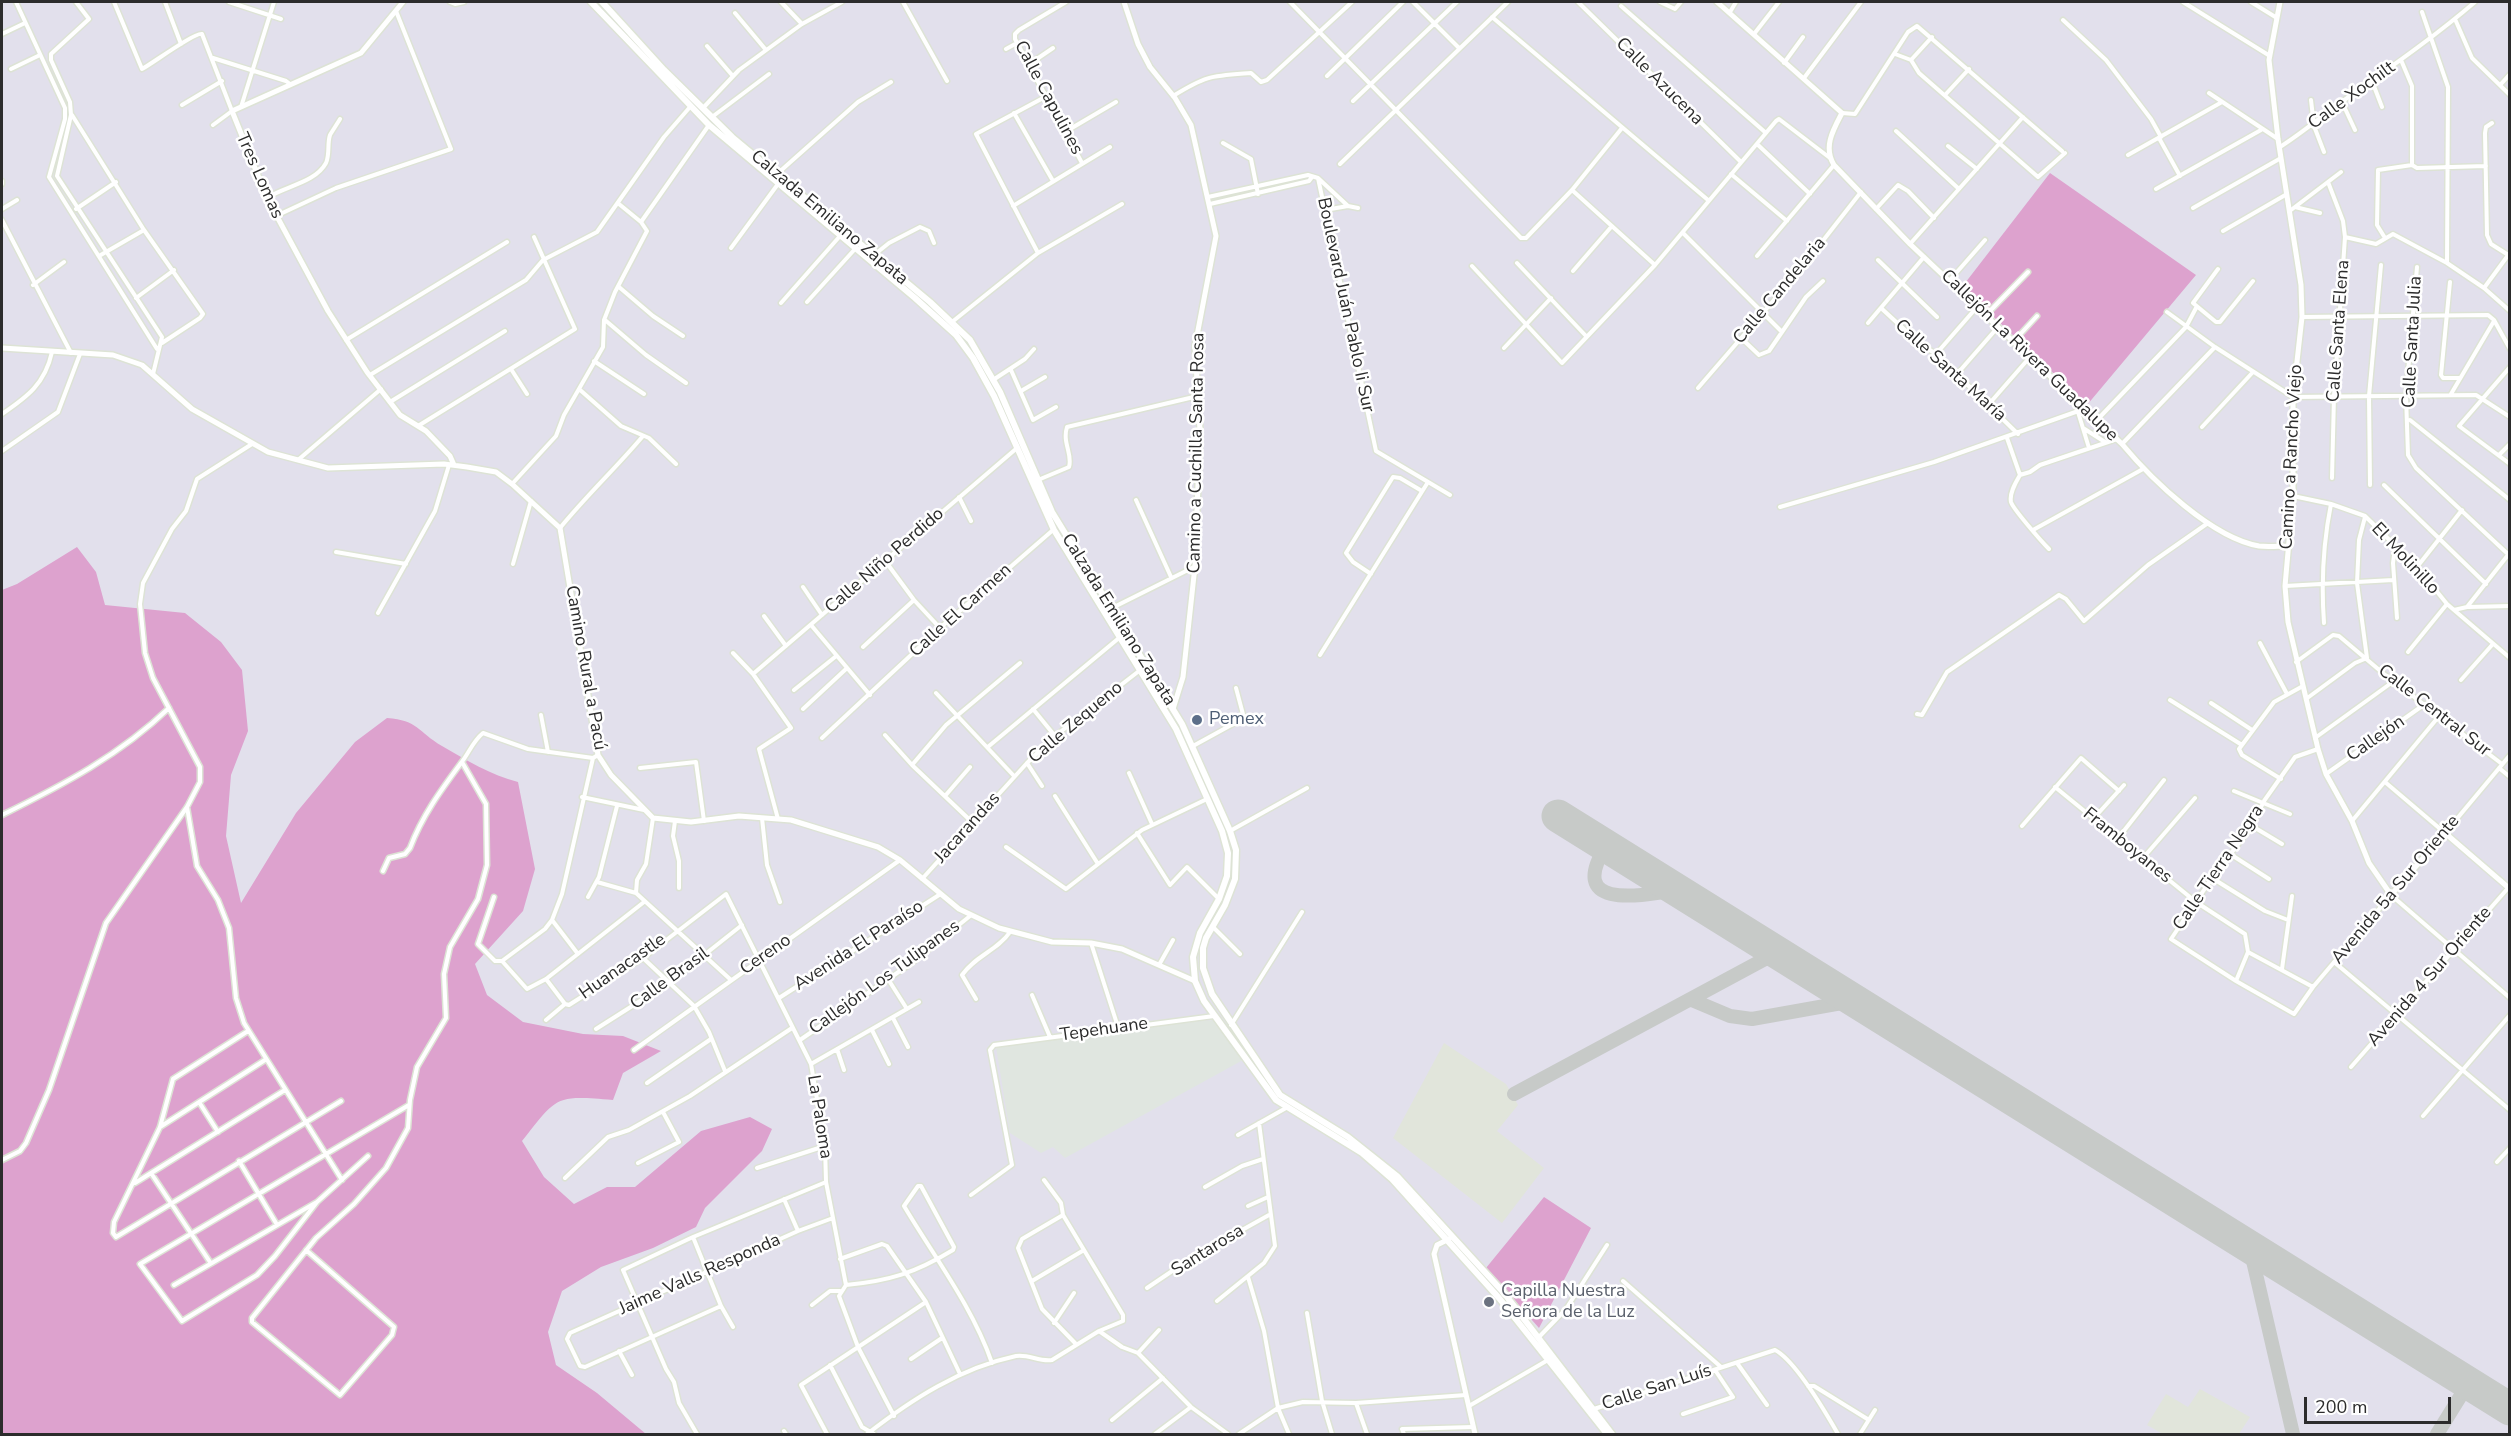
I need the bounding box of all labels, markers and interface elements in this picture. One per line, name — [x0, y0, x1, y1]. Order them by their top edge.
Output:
street label: Calle Azucena — [1611, 34, 1707, 130]
street label: Calle Capulines — [1009, 37, 1087, 159]
street label: Calle Xochilt — [2304, 57, 2400, 135]
street label: Tres Lomas — [230, 130, 288, 222]
street label: Calzada Emiliano Zapata — [746, 146, 912, 290]
street label: Boulevard Juán Pablo Ii Sur — [1312, 196, 1378, 414]
street label: Calle Candelaria — [1729, 233, 1831, 349]
street label: Calle Santa Elena — [2323, 259, 2355, 403]
street label: Callejón La Rivera Guadalupe — [1936, 265, 2122, 447]
street label: Calle Santa Julia — [2399, 275, 2427, 409]
street label: Calle Santa María — [1890, 315, 2010, 427]
street label: Camino a Cuchilla Santa Rosa — [1184, 332, 1210, 574]
street label: Camino a Rancho Viejo — [2276, 364, 2308, 550]
street label: Calle Niño Perdido — [821, 503, 949, 619]
street label: El Molinillo — [2366, 519, 2444, 599]
street label: Calzada Emiliano Zapata — [1056, 530, 1180, 710]
street label: Calle El Carmen — [906, 560, 1016, 662]
street label: Camino Rural a Pacú — [560, 584, 610, 752]
street label: Calle Central Sur — [2373, 660, 2495, 762]
street label: Calle Zequeno — [1024, 677, 1128, 769]
place label: Pemex — [1209, 709, 1264, 731]
street label: Callejón — [2343, 711, 2409, 767]
marker: Pemex — [1190, 713, 1204, 727]
street label: Jacarandas — [931, 788, 1005, 868]
street label: Calle Tierra Negra — [2169, 801, 2269, 935]
street label: Framboyanes — [2078, 803, 2176, 889]
street label: Avenida 5a Sur Oriente — [2327, 811, 2465, 969]
street label: Avenida El Paraíso — [790, 896, 928, 996]
street label: Avenida 4 Sur Oriente — [2363, 903, 2497, 1051]
street label: Callejón Los Tulipanes — [805, 916, 965, 1040]
street label: Huanacastle — [576, 929, 670, 1005]
street label: Cereno — [736, 930, 796, 980]
street label: Calle Brasil — [626, 943, 714, 1015]
street label: Tepehuane — [1059, 1013, 1149, 1047]
street label: La Paloma — [802, 1074, 836, 1160]
street label: Santarosa — [1168, 1220, 1248, 1282]
street label: Jaime Valls Responda — [616, 1230, 784, 1320]
place label: Capilla Nuestra Señora de la Luz — [1501, 1281, 1635, 1324]
marker: Capilla Nuestra Señora de la Luz — [1482, 1295, 1496, 1309]
street label: Calle San Luís — [1599, 1360, 1715, 1416]
scale bar — [2307, 1385, 2454, 1423]
text: 200 m — [2315, 1395, 2367, 1419]

